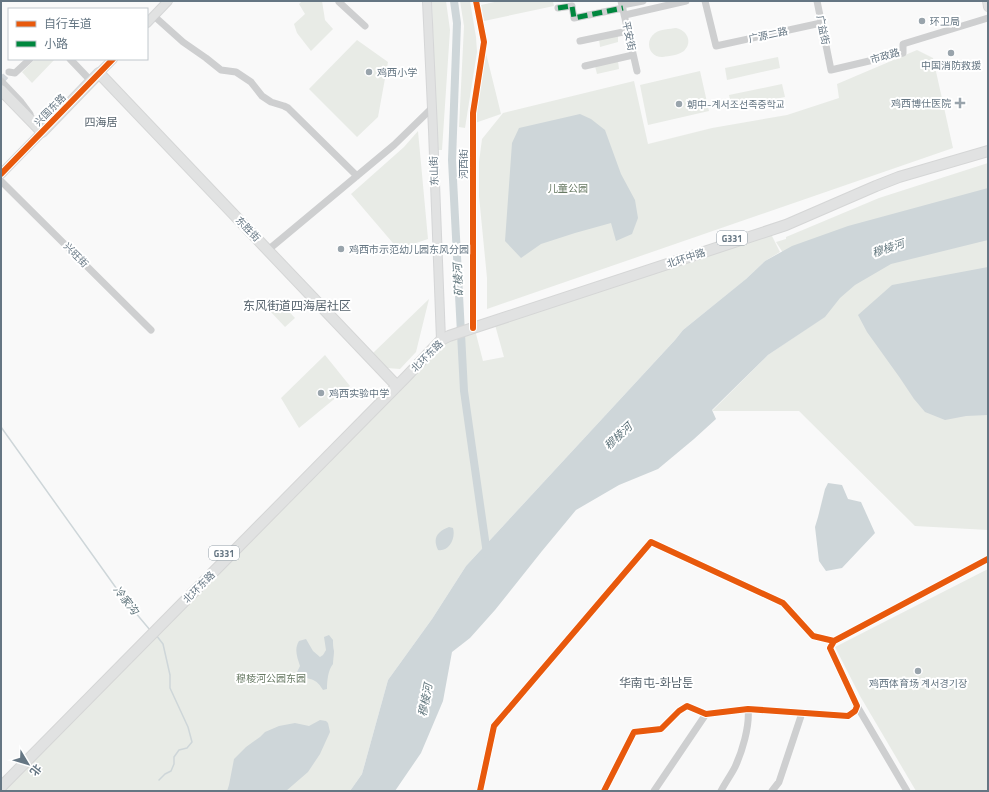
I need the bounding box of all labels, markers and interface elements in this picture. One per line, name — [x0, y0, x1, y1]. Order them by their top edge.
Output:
legend — [8, 8, 148, 60]
text: 自行车道 — [44, 14, 92, 33]
street label: 广益街 — [813, 14, 833, 46]
place label: 环卫局 — [930, 14, 960, 29]
marker: 环卫局 — [917, 16, 927, 26]
street label: 平安街 — [619, 20, 639, 52]
street label: 广源二路 — [747, 24, 789, 46]
text: 小路 — [44, 34, 68, 53]
street label: 市政路 — [869, 45, 901, 67]
marker: 中国消防救援 — [946, 48, 956, 58]
place label: 中国消防救援 — [921, 58, 981, 73]
place label: 鸡西小学 — [377, 65, 417, 80]
marker: 鸡西小学 — [364, 67, 374, 77]
street label: 兴国东路 — [31, 90, 69, 130]
place label: 鸡西博仕医院 — [891, 96, 951, 111]
place label: 朝中-계서조선족중학교 — [687, 97, 785, 112]
marker: 鸡西博仕医院 — [954, 97, 966, 109]
marker: 朝中-계서조선족중학교 — [674, 99, 684, 109]
district label: 四海居 — [85, 114, 118, 130]
street label: 河西街 — [456, 149, 471, 179]
street label: 东山街 — [426, 156, 442, 186]
park label: 儿童公园 — [548, 181, 588, 196]
street label: 东胜街 — [232, 213, 264, 245]
road number: G331 — [717, 231, 747, 245]
water label: 穆棱河 — [870, 235, 908, 261]
street label: 兴旺街 — [60, 239, 92, 271]
place label: 鸡西市示范幼儿园东风分园 — [349, 242, 469, 257]
marker: 鸡西市示范幼儿园东风分园 — [336, 244, 346, 254]
street label: 北环中路 — [665, 245, 707, 271]
water label: 矿棱河 — [449, 261, 467, 297]
district label: 东风街道四海居社区 — [243, 296, 351, 315]
street label: 北环东路 — [408, 337, 446, 375]
place label: 鸡西实验中学 — [329, 386, 389, 401]
marker: 鸡西实验中学 — [316, 388, 326, 398]
water label: 穆棱河 — [600, 418, 637, 453]
road number: G331 — [209, 546, 239, 560]
street label: 北环东路 — [180, 568, 218, 606]
water label: 冷家沟 — [110, 582, 143, 619]
marker: 鸡西体育场 계서경기장 — [913, 666, 923, 676]
park label: 穆棱河公园东园 — [236, 671, 306, 686]
district label: 华南屯-화남툰 — [619, 673, 693, 692]
place label: 鸡西体育场 계서경기장 — [869, 676, 967, 691]
water label: 穆棱河 — [414, 680, 436, 718]
north arrow — [8, 744, 48, 784]
text: 北 — [26, 761, 46, 779]

